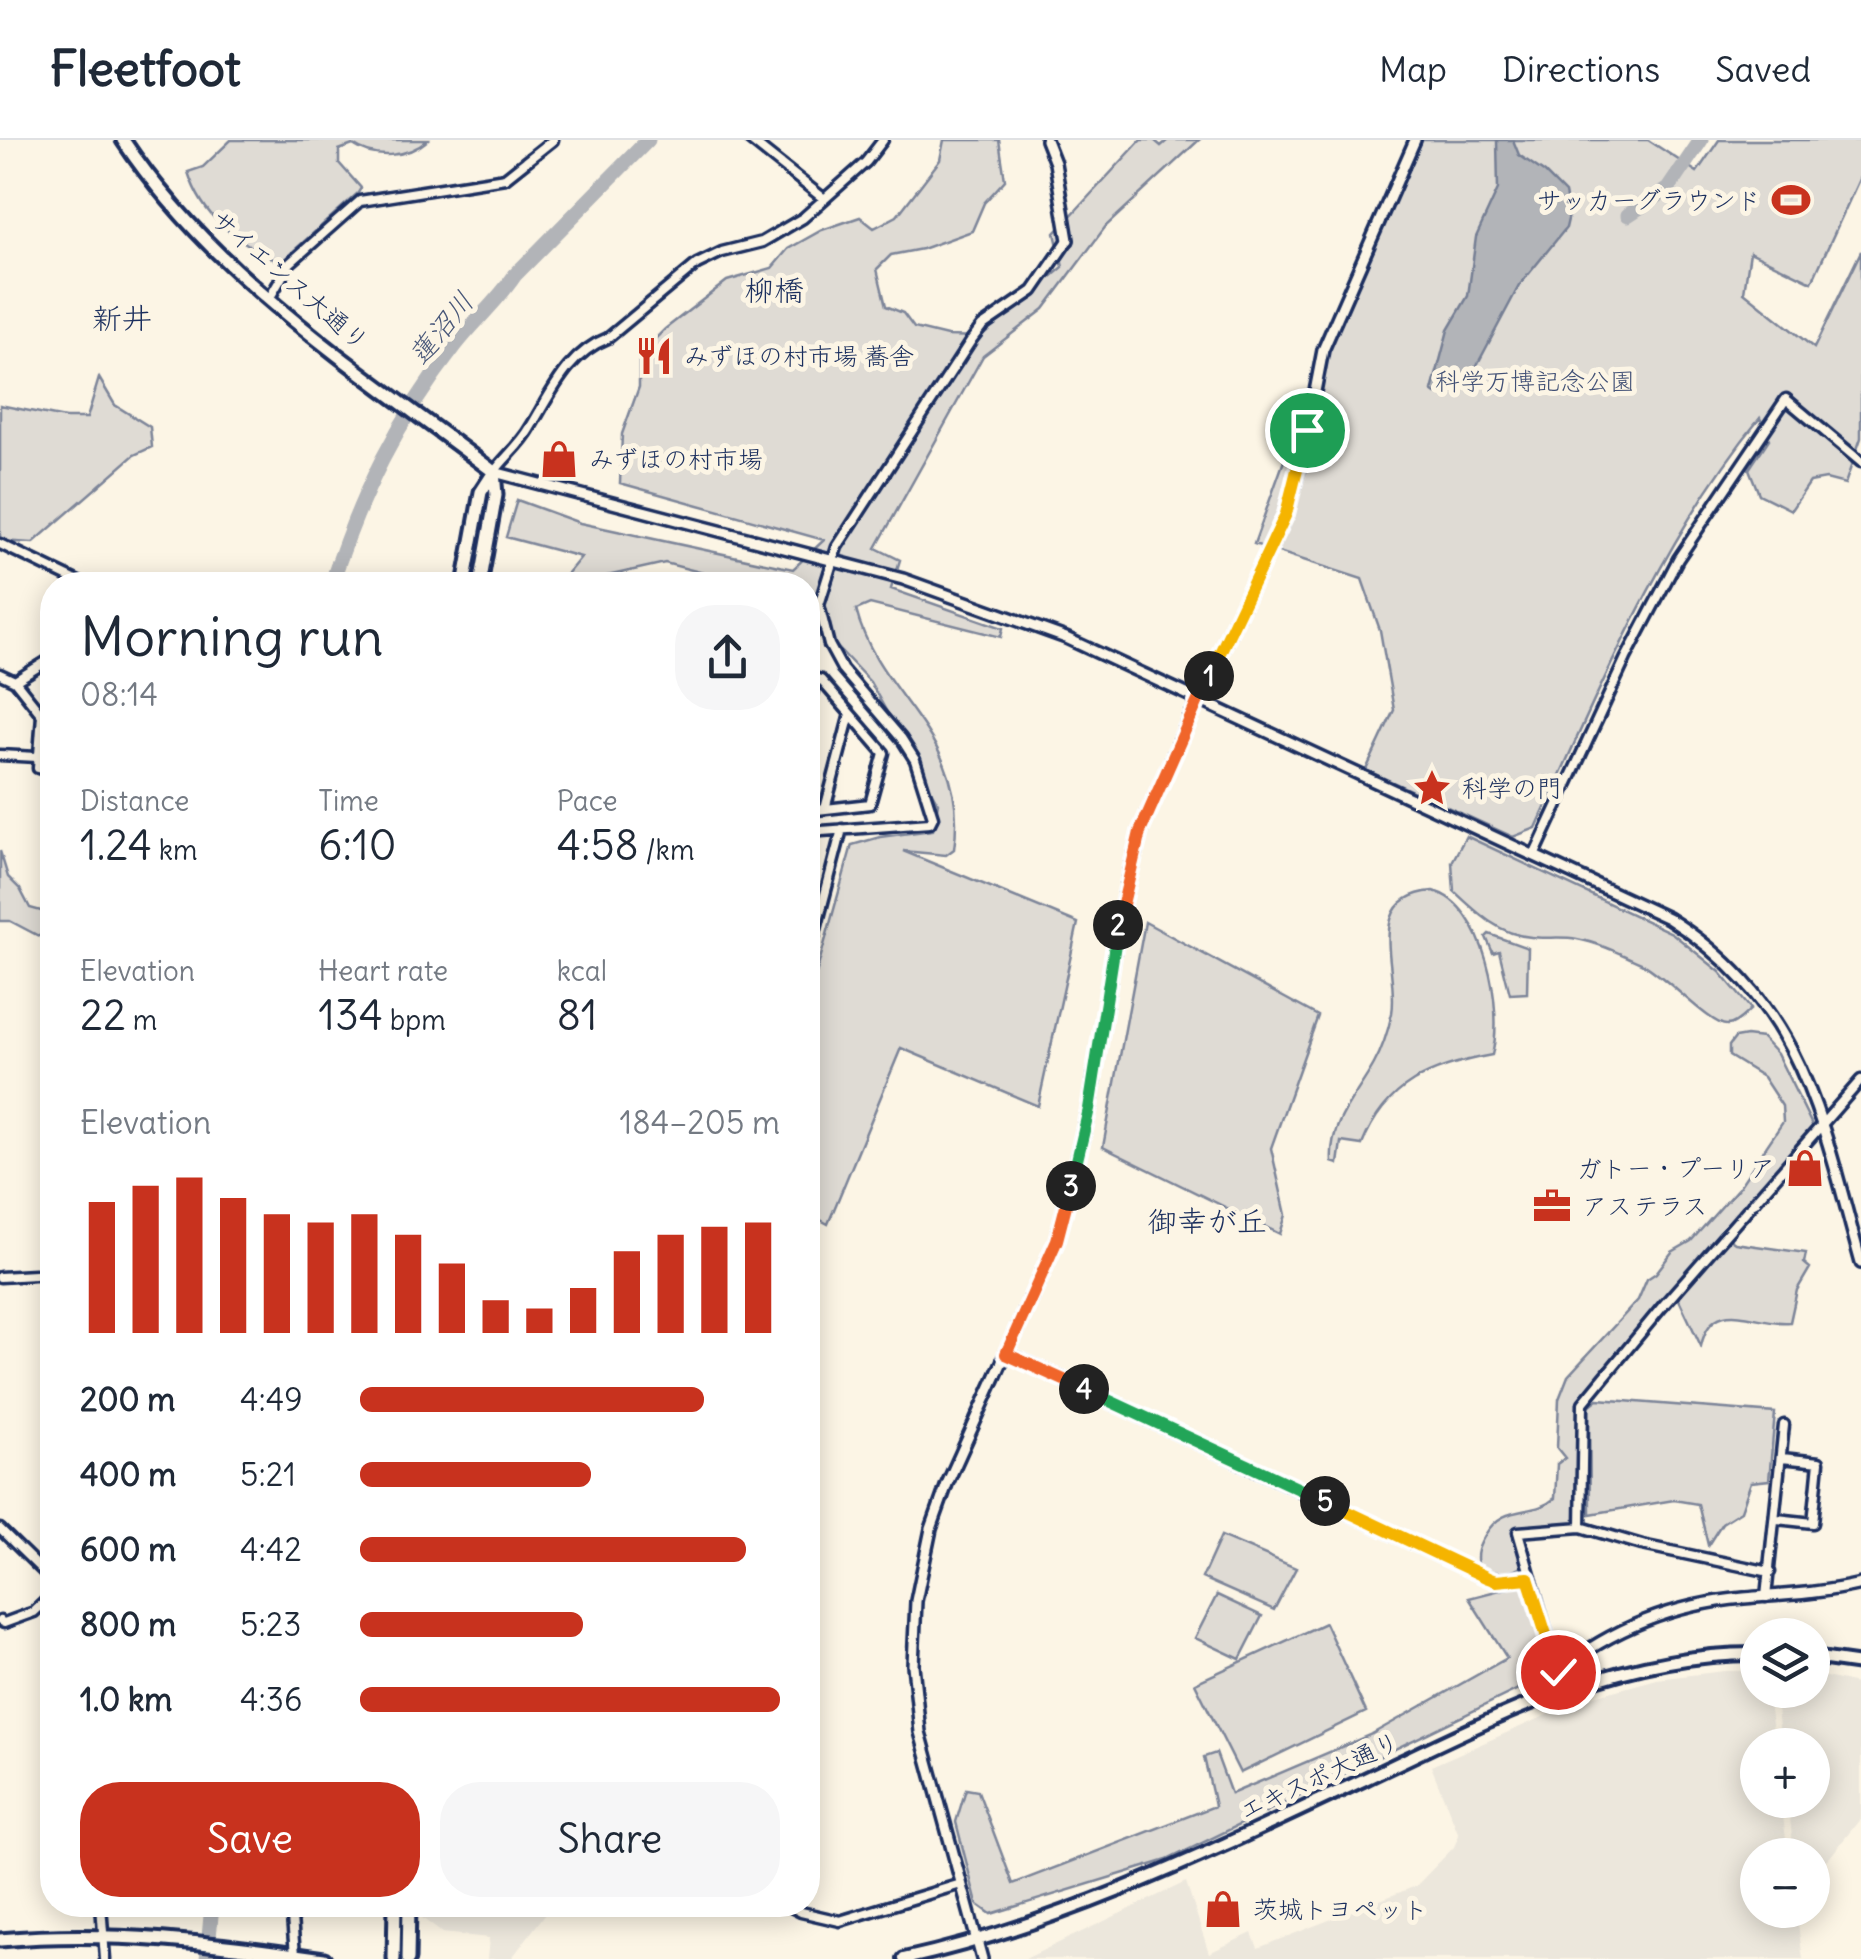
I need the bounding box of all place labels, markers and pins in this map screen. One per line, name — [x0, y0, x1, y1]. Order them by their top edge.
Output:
sports icon: サッカーグラウンド — [1770, 179, 1812, 221]
place label: サッカーグラウンド — [1536, 184, 1761, 216]
restaurant icon: みずほの村市場 蕎舎 — [633, 335, 675, 377]
place label: みずほの村市場 蕎舎 — [684, 340, 914, 372]
pin — [1265, 388, 1350, 473]
shop icon: みずほの村市場 — [538, 438, 580, 480]
place label: みずほの村市場 — [589, 443, 763, 475]
pin: 1 — [1184, 651, 1234, 701]
place icon: 科学の門 — [1411, 767, 1453, 809]
place label: 科学の門 — [1462, 772, 1562, 804]
pin: 2 — [1093, 900, 1143, 950]
shop icon: ガトー・プーリア — [1784, 1147, 1826, 1189]
place label: ガトー・プーリア — [1576, 1152, 1775, 1184]
pin: 3 — [1046, 1161, 1096, 1211]
office icon: アステラス — [1531, 1185, 1573, 1227]
place label: アステラス — [1582, 1190, 1708, 1222]
pin: 4 — [1059, 1364, 1109, 1414]
pin: 5 — [1300, 1476, 1350, 1526]
pin — [1516, 1630, 1601, 1715]
shop icon: 茨城トヨペット — [1202, 1888, 1244, 1930]
place label: 茨城トヨペット — [1253, 1893, 1428, 1925]

